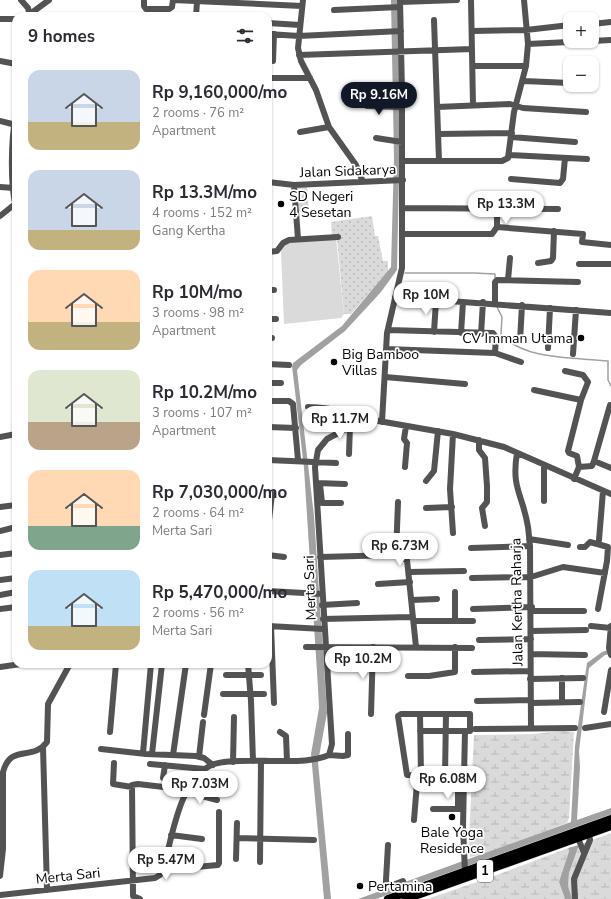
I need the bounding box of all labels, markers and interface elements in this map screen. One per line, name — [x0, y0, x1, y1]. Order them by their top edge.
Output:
map controls — [563, 12, 599, 92]
button: + — [563, 12, 599, 48]
text: 9 homes — [28, 25, 95, 48]
icon: filters — [234, 25, 256, 47]
button: − — [563, 56, 599, 92]
text: Rp 9,160,000/mo — [152, 81, 287, 104]
pin: Rp 9.16M — [338, 82, 420, 116]
icon: home — [60, 86, 108, 134]
text: Rp 9.16M — [350, 86, 408, 104]
text: 2 rooms · 76 m² — [152, 104, 244, 122]
text: Apartment — [152, 122, 215, 140]
street label: Jalan Sidakarya — [298, 160, 397, 182]
text: Rp 13.3M/mo — [152, 181, 257, 204]
icon: home — [60, 186, 108, 234]
place label: SD Negeri 4 Sesetan — [289, 187, 353, 222]
pin: Rp 13.3M — [465, 191, 547, 225]
text: Rp 13.3M — [477, 195, 535, 213]
marker: SD Negeri 4 Sesetan — [276, 199, 286, 209]
text: 4 rooms · 152 m² — [152, 204, 252, 222]
text: Gang Kertha — [152, 222, 225, 240]
text: Rp 10M/mo — [152, 281, 243, 304]
pin: Rp 10M — [393, 282, 459, 316]
icon: home — [60, 286, 108, 334]
text: Rp 10M — [402, 286, 450, 304]
text: 3 rooms · 98 m² — [152, 304, 244, 322]
text: Apartment — [152, 322, 215, 340]
place label: CV Imman Utama — [462, 329, 573, 348]
marker: CV Imman Utama — [576, 333, 586, 343]
place label: Big Bamboo Villas — [341, 345, 419, 380]
marker: Big Bamboo Villas — [329, 357, 339, 367]
text: Rp 10.2M/mo — [152, 381, 257, 404]
icon: home — [60, 386, 108, 434]
text: 3 rooms · 107 m² — [152, 404, 252, 422]
pin: Rp 11.7M — [299, 406, 381, 440]
text: Rp 11.7M — [311, 410, 369, 428]
text: Apartment — [152, 422, 215, 440]
text: Rp 7,030,000/mo — [152, 481, 287, 504]
icon: home — [60, 486, 108, 534]
text: 2 rooms · 64 m² — [152, 504, 244, 522]
text: Merta Sari — [152, 522, 212, 540]
pin: Rp 6.73M — [359, 533, 441, 567]
text: Rp 6.73M — [371, 537, 429, 555]
street label: Jalan Kertha Raharja — [506, 538, 528, 667]
street label: Merta Sari — [299, 555, 321, 621]
text: Rp 5,470,000/mo — [152, 581, 287, 604]
icon: home — [60, 586, 108, 634]
text: 2 rooms · 56 m² — [152, 604, 244, 622]
text: Merta Sari — [152, 622, 212, 640]
pin: Rp 10.2M — [322, 646, 404, 680]
text: Rp 10.2M — [334, 650, 392, 668]
pin: Rp 6.08M — [407, 766, 489, 800]
text: Rp 6.08M — [419, 770, 477, 788]
pin: Rp 7.03M — [159, 771, 241, 805]
text: Rp 7.03M — [171, 775, 229, 793]
marker: Bale Yoga Residence — [447, 812, 457, 822]
place label: Bale Yoga Residence — [420, 823, 484, 858]
pin: Rp 5.47M — [125, 847, 207, 881]
text: Rp 5.47M — [137, 851, 195, 869]
road number: 1 — [477, 860, 493, 882]
street label: Merta Sari — [35, 863, 101, 889]
place label: Pertamina — [368, 877, 432, 896]
marker: Pertamina — [355, 881, 365, 891]

